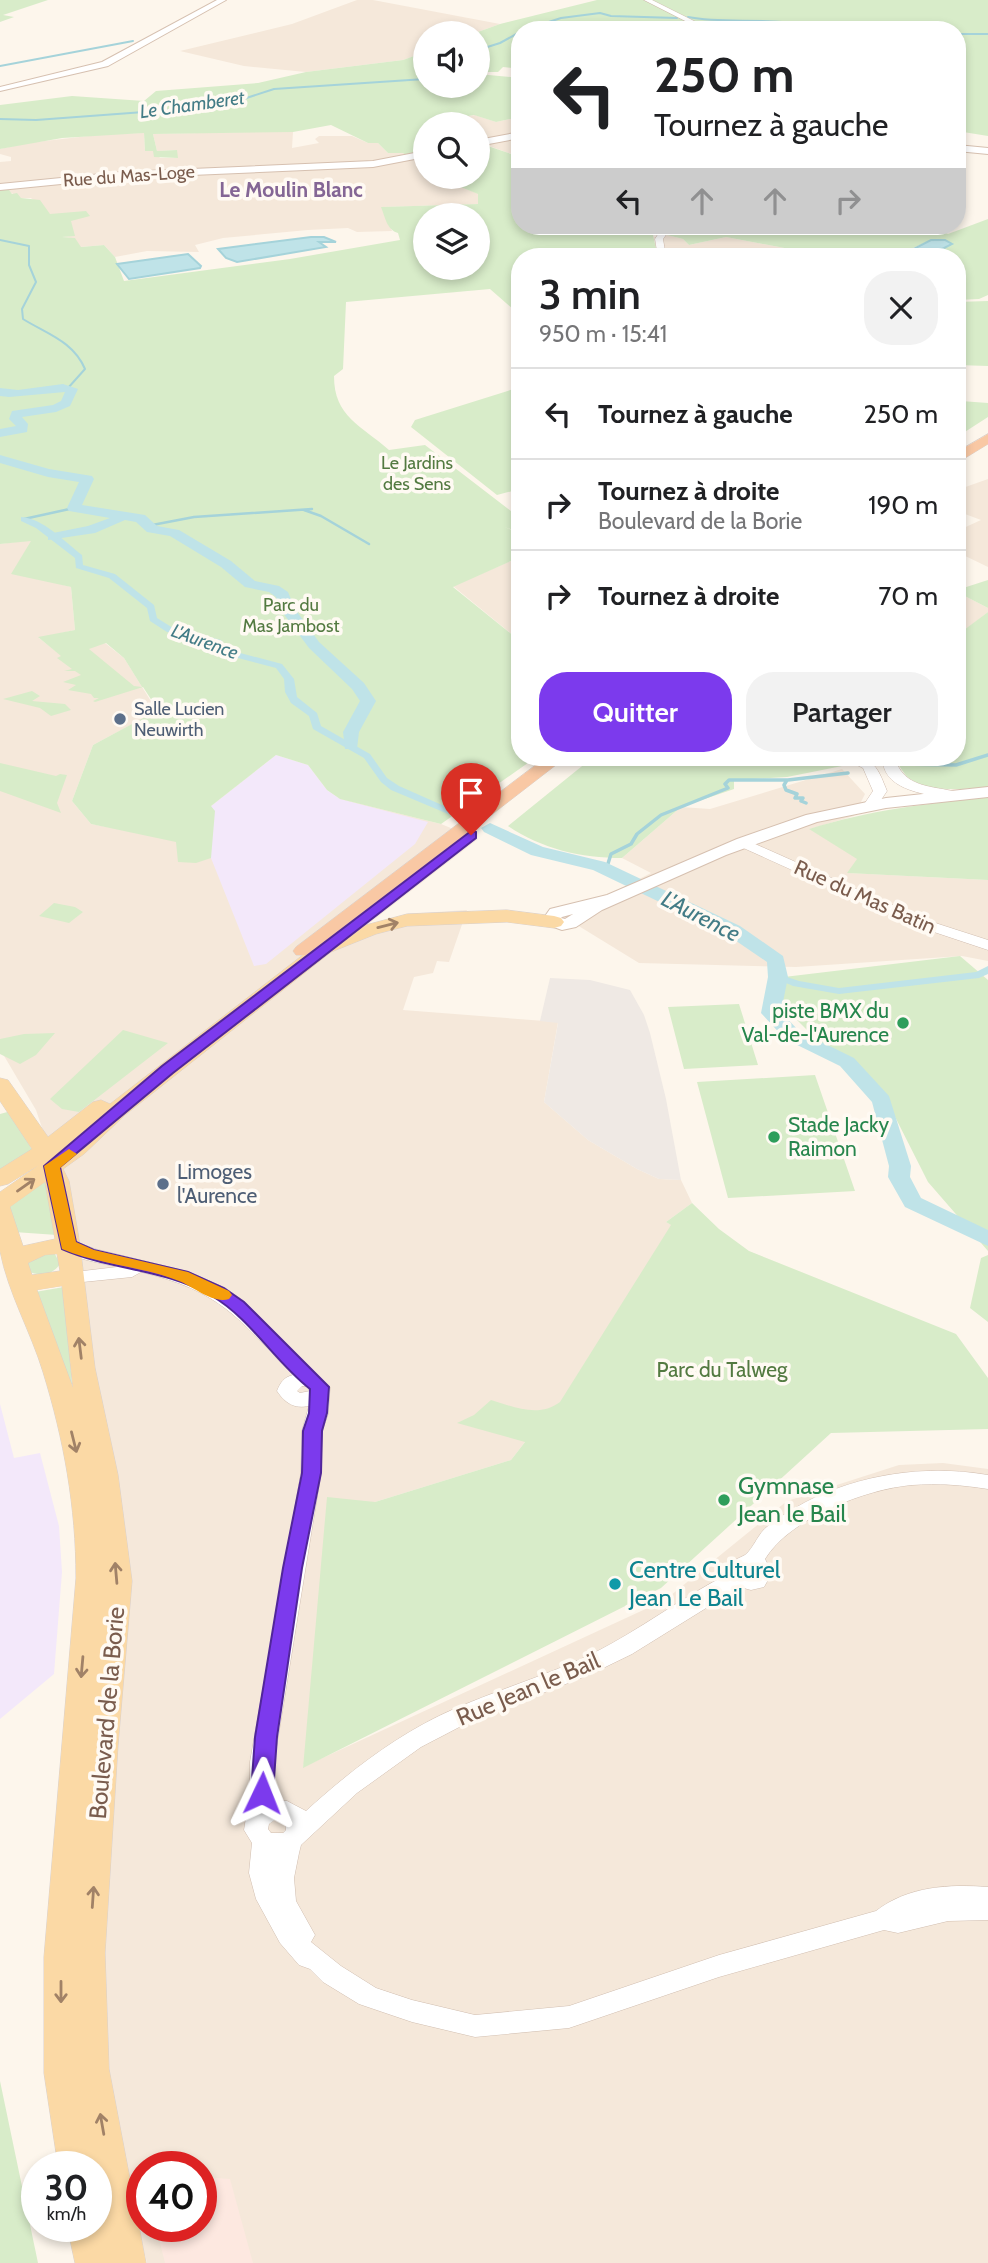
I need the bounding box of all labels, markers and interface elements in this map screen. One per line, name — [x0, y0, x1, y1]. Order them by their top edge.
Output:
map controls — [413, 21, 490, 280]
button: sound — [413, 21, 490, 98]
text: 250 m — [654, 45, 794, 104]
icon: left — [539, 49, 630, 140]
water label: Le Chamberet — [138, 86, 247, 123]
text: Tournez à gauche — [654, 105, 888, 144]
button: search — [413, 112, 490, 189]
street label: Rue du Mas-Loge — [62, 160, 196, 192]
district label: Le Moulin Blanc — [219, 177, 363, 202]
icon: left — [610, 182, 648, 220]
icon: ahead — [683, 182, 721, 220]
icon: ahead — [756, 182, 794, 220]
icon: right — [829, 182, 867, 220]
button: layers — [413, 203, 490, 280]
text: 3 min — [539, 268, 641, 320]
button: close — [864, 271, 938, 345]
text: 950 m · 15:41 — [539, 320, 667, 348]
icon: left — [539, 395, 577, 433]
text: Tournez à gauche — [598, 398, 793, 430]
text: 250 m — [864, 398, 938, 430]
park label: Le Jardins des Sens — [381, 452, 453, 495]
text: Tournez à droite — [598, 475, 780, 507]
icon: right — [539, 486, 577, 524]
text: 190 m — [868, 489, 938, 521]
text: Boulevard de la Borie — [598, 507, 802, 535]
icon: right — [539, 577, 577, 615]
text: Tournez à droite — [598, 580, 780, 612]
text: 70 m — [878, 580, 938, 612]
park label: Parc du Mas Jambost — [243, 594, 339, 637]
water label: L'Aurence — [168, 619, 242, 664]
button: Quitter — [539, 672, 732, 752]
button: Partager — [746, 672, 938, 752]
place label: Salle Lucien Neuwirth — [134, 698, 224, 741]
marker: Salle Lucien Neuwirth — [112, 711, 128, 727]
pin — [441, 763, 501, 835]
icon: arrive — [452, 774, 490, 812]
street label: Rue du Mas Batin — [791, 854, 940, 939]
water label: L'Aurence — [657, 884, 745, 948]
one-way arrow — [376, 918, 399, 931]
place label: piste BMX du Val-de-l'Aurence — [742, 998, 889, 1047]
marker: piste BMX du Val-de-l'Aurence — [895, 1015, 911, 1031]
place label: Stade Jacky Raimon — [788, 1112, 889, 1161]
marker: Stade Jacky Raimon — [766, 1129, 782, 1145]
place label: Limoges l'Aurence — [177, 1159, 257, 1208]
marker: Limoges l'Aurence — [155, 1176, 171, 1192]
one-way arrow — [16, 1178, 35, 1192]
one-way arrow — [73, 1338, 86, 1360]
park label: Parc du Talweg — [657, 1357, 788, 1382]
one-way arrow — [68, 1430, 81, 1453]
place label: Gymnase Jean le Bail — [737, 1471, 847, 1528]
marker: Gymnase Jean le Bail — [716, 1492, 732, 1508]
place label: Centre Culturel Jean Le Bail — [628, 1555, 781, 1612]
one-way arrow — [110, 1562, 123, 1585]
marker: Centre Culturel Jean Le Bail — [607, 1576, 623, 1592]
street label: Boulevard de la Borie — [83, 1606, 130, 1820]
street label: Rue Jean le Bail — [452, 1645, 604, 1732]
one-way arrow — [75, 1656, 88, 1678]
position arrow — [225, 1756, 299, 1830]
one-way arrow — [87, 1886, 100, 1909]
one-way arrow — [54, 1980, 68, 2003]
one-way arrow — [95, 2113, 108, 2136]
speed limit sign: 40 — [126, 2151, 217, 2242]
text: 30 — [45, 2166, 88, 2209]
text: km/h — [47, 2203, 86, 2225]

